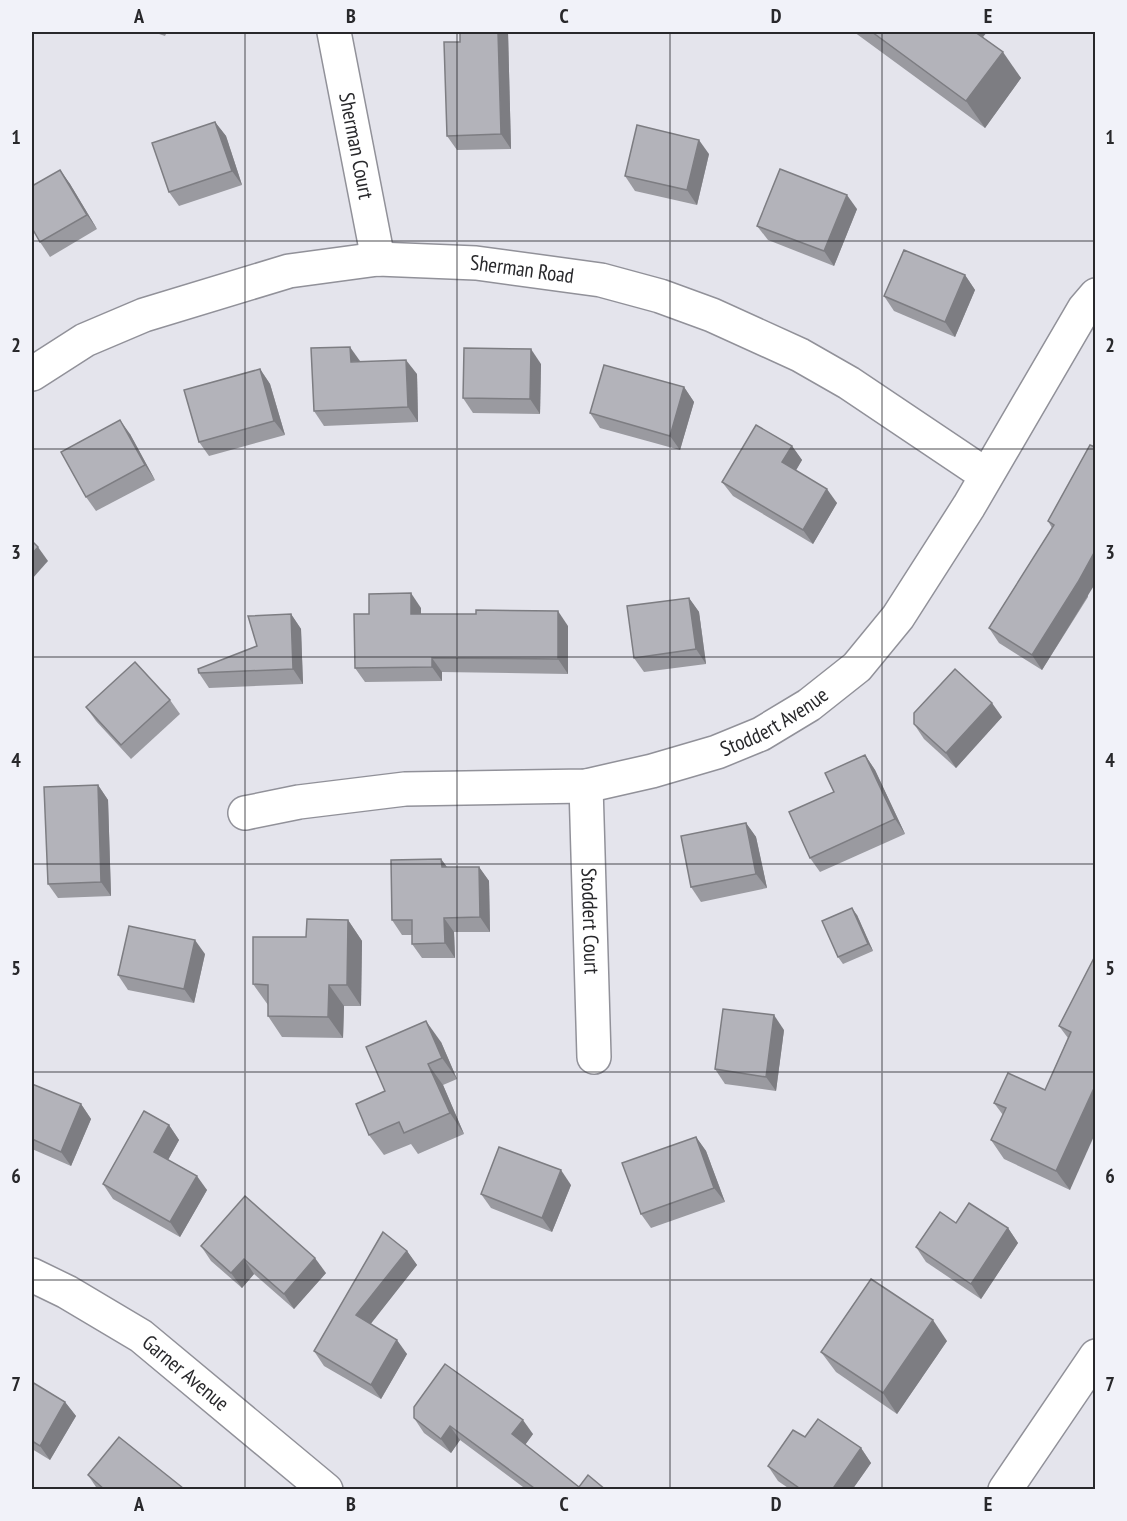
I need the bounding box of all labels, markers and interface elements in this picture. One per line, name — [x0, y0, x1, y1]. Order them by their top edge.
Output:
text: A — [133, 3, 145, 29]
text: B — [346, 3, 356, 29]
text: C — [559, 3, 569, 29]
text: D — [771, 3, 782, 29]
text: E — [984, 3, 992, 29]
street label: Sherman Court — [333, 90, 380, 201]
text: 1 — [11, 124, 21, 150]
text: 1 — [1105, 124, 1115, 150]
street label: Sherman Road — [470, 249, 576, 289]
text: 2 — [11, 332, 21, 358]
text: 2 — [1105, 332, 1115, 358]
text: 3 — [11, 539, 21, 565]
text: 3 — [1105, 539, 1115, 565]
street label: Stoddert Avenue — [716, 681, 833, 762]
text: 4 — [11, 747, 21, 773]
text: 4 — [1105, 747, 1115, 773]
street label: Stoddert Court — [575, 867, 606, 975]
text: 5 — [11, 955, 21, 981]
text: 5 — [1105, 955, 1115, 981]
text: 6 — [11, 1163, 21, 1189]
text: 6 — [1105, 1163, 1115, 1189]
street label: Garner Avenue — [137, 1329, 235, 1417]
text: 7 — [11, 1371, 21, 1397]
text: 7 — [1105, 1371, 1115, 1397]
text: A — [133, 1491, 145, 1517]
text: B — [346, 1491, 356, 1517]
text: C — [559, 1491, 569, 1517]
text: D — [771, 1491, 782, 1517]
text: E — [984, 1491, 992, 1517]

